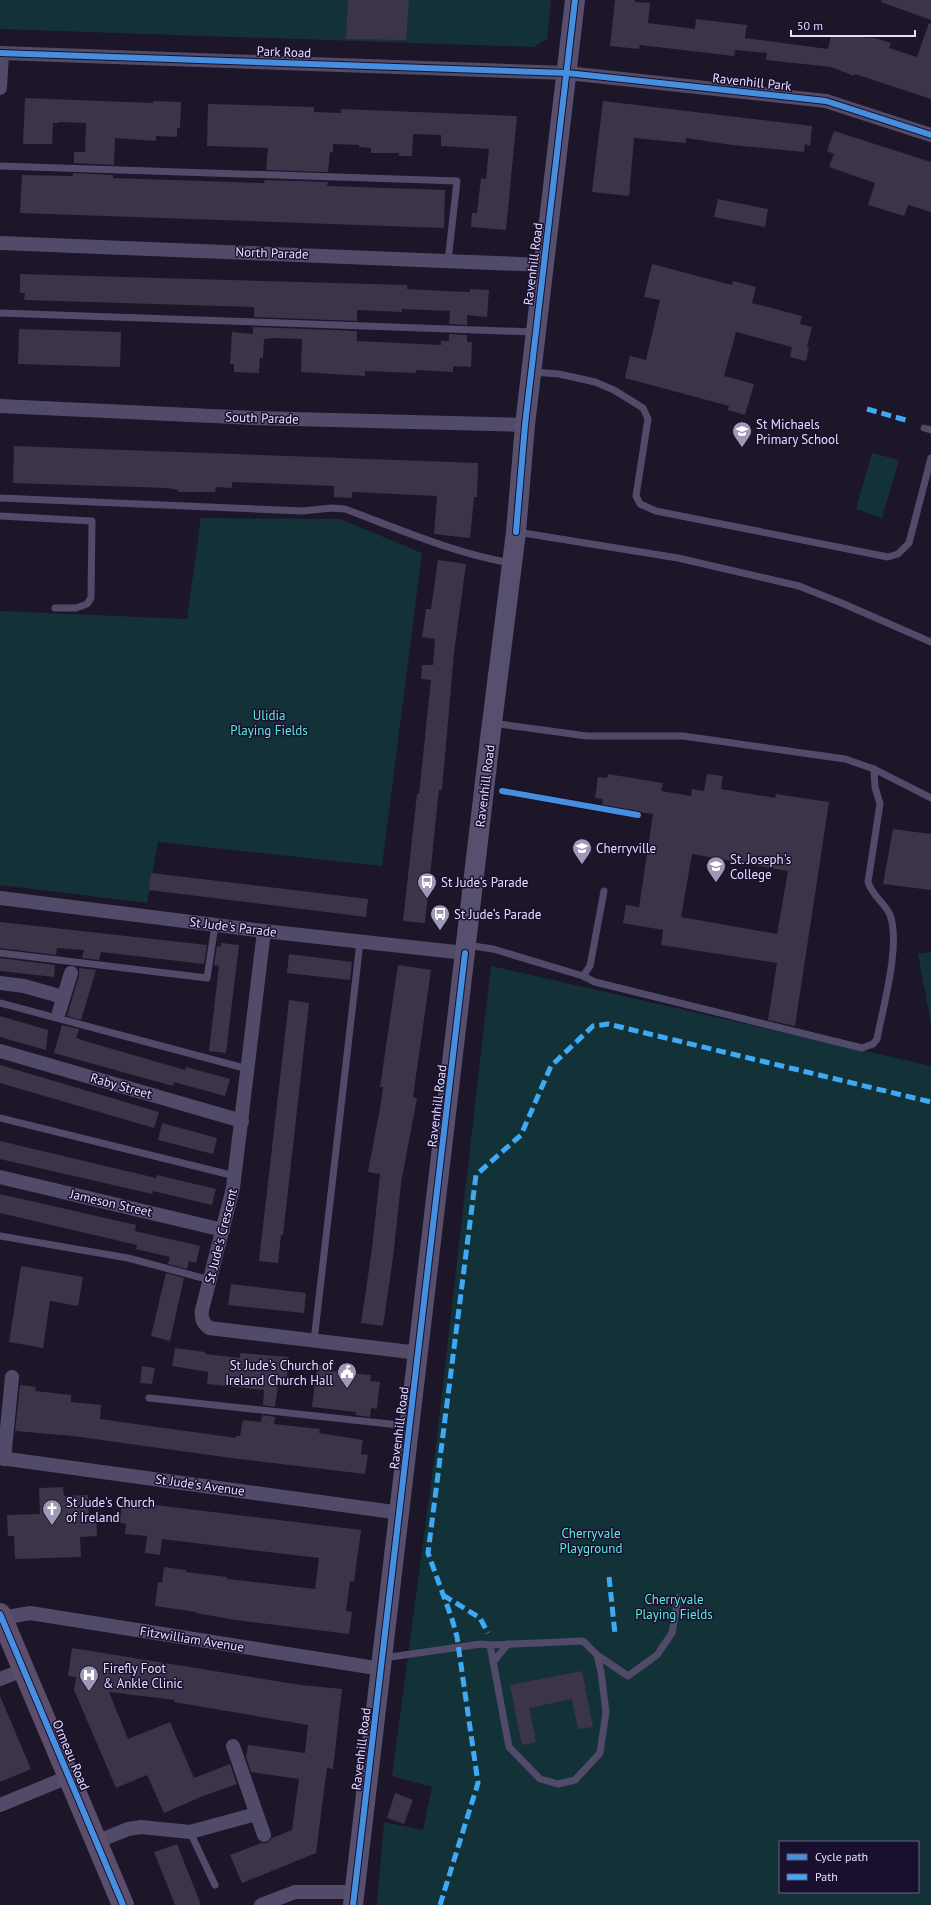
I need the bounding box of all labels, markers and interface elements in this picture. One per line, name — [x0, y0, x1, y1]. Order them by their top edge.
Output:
scale bar — [791, 12, 915, 38]
text: 50 m — [797, 18, 823, 33]
street label: Park Road — [256, 43, 312, 61]
street label: Ravenhill Park — [712, 69, 793, 95]
street label: Ravenhill Road — [520, 222, 546, 306]
street label: North Parade — [235, 243, 309, 263]
street label: South Parade — [225, 408, 299, 428]
place label: St Michaels Primary School — [756, 416, 839, 448]
school or university icon: St Michaels Primary School — [731, 420, 753, 448]
park label: Ulidia Playing Fields — [230, 707, 308, 739]
street label: Ravenhill Road — [472, 744, 498, 828]
school or university icon: Cherryville — [571, 837, 593, 865]
place label: Cherryville — [596, 840, 656, 857]
place label: St. Joseph's College — [730, 851, 791, 883]
school or university icon: St. Joseph's College — [705, 855, 727, 883]
bus stop icon: St Jude’s Parade — [416, 871, 438, 899]
place label: St Jude’s Parade — [441, 874, 528, 891]
bus stop icon: St Jude‘s Parade — [429, 903, 451, 931]
place label: St Jude‘s Parade — [454, 906, 541, 923]
street label: St Jude's Parade — [188, 913, 278, 941]
street label: Ravenhill Road — [424, 1064, 450, 1148]
street label: Raby Street — [88, 1069, 154, 1103]
street label: Jameson Street — [67, 1185, 154, 1221]
street label: St Jude's Crescent — [201, 1186, 241, 1285]
place label: St Jude's Church of Ireland Church Hall — [225, 1357, 334, 1389]
public building icon: St Jude's Church of Ireland Church Hall — [336, 1361, 358, 1389]
street label: Ravenhill Road — [386, 1386, 412, 1470]
street label: St Jude's Avenue — [154, 1470, 246, 1500]
place label: St Jude's Church of Ireland — [66, 1494, 155, 1526]
church icon: St Jude's Church of Ireland — [41, 1498, 63, 1526]
park label: Cherryvale Playground — [560, 1525, 622, 1557]
park label: Cherryvale Playing Fields — [635, 1591, 713, 1623]
street label: Fitzwilliam Avenue — [139, 1622, 245, 1656]
place label: Firefly Foot & Ankle Clinic — [103, 1660, 183, 1692]
hospital icon: Firefly Foot & Ankle Clinic — [78, 1664, 100, 1692]
street label: Ravenhill Road — [348, 1707, 374, 1791]
street label: Ormeau Road — [49, 1717, 93, 1793]
legend — [779, 1841, 919, 1893]
text: Cycle path — [815, 1849, 868, 1864]
text: Path — [815, 1869, 838, 1884]

